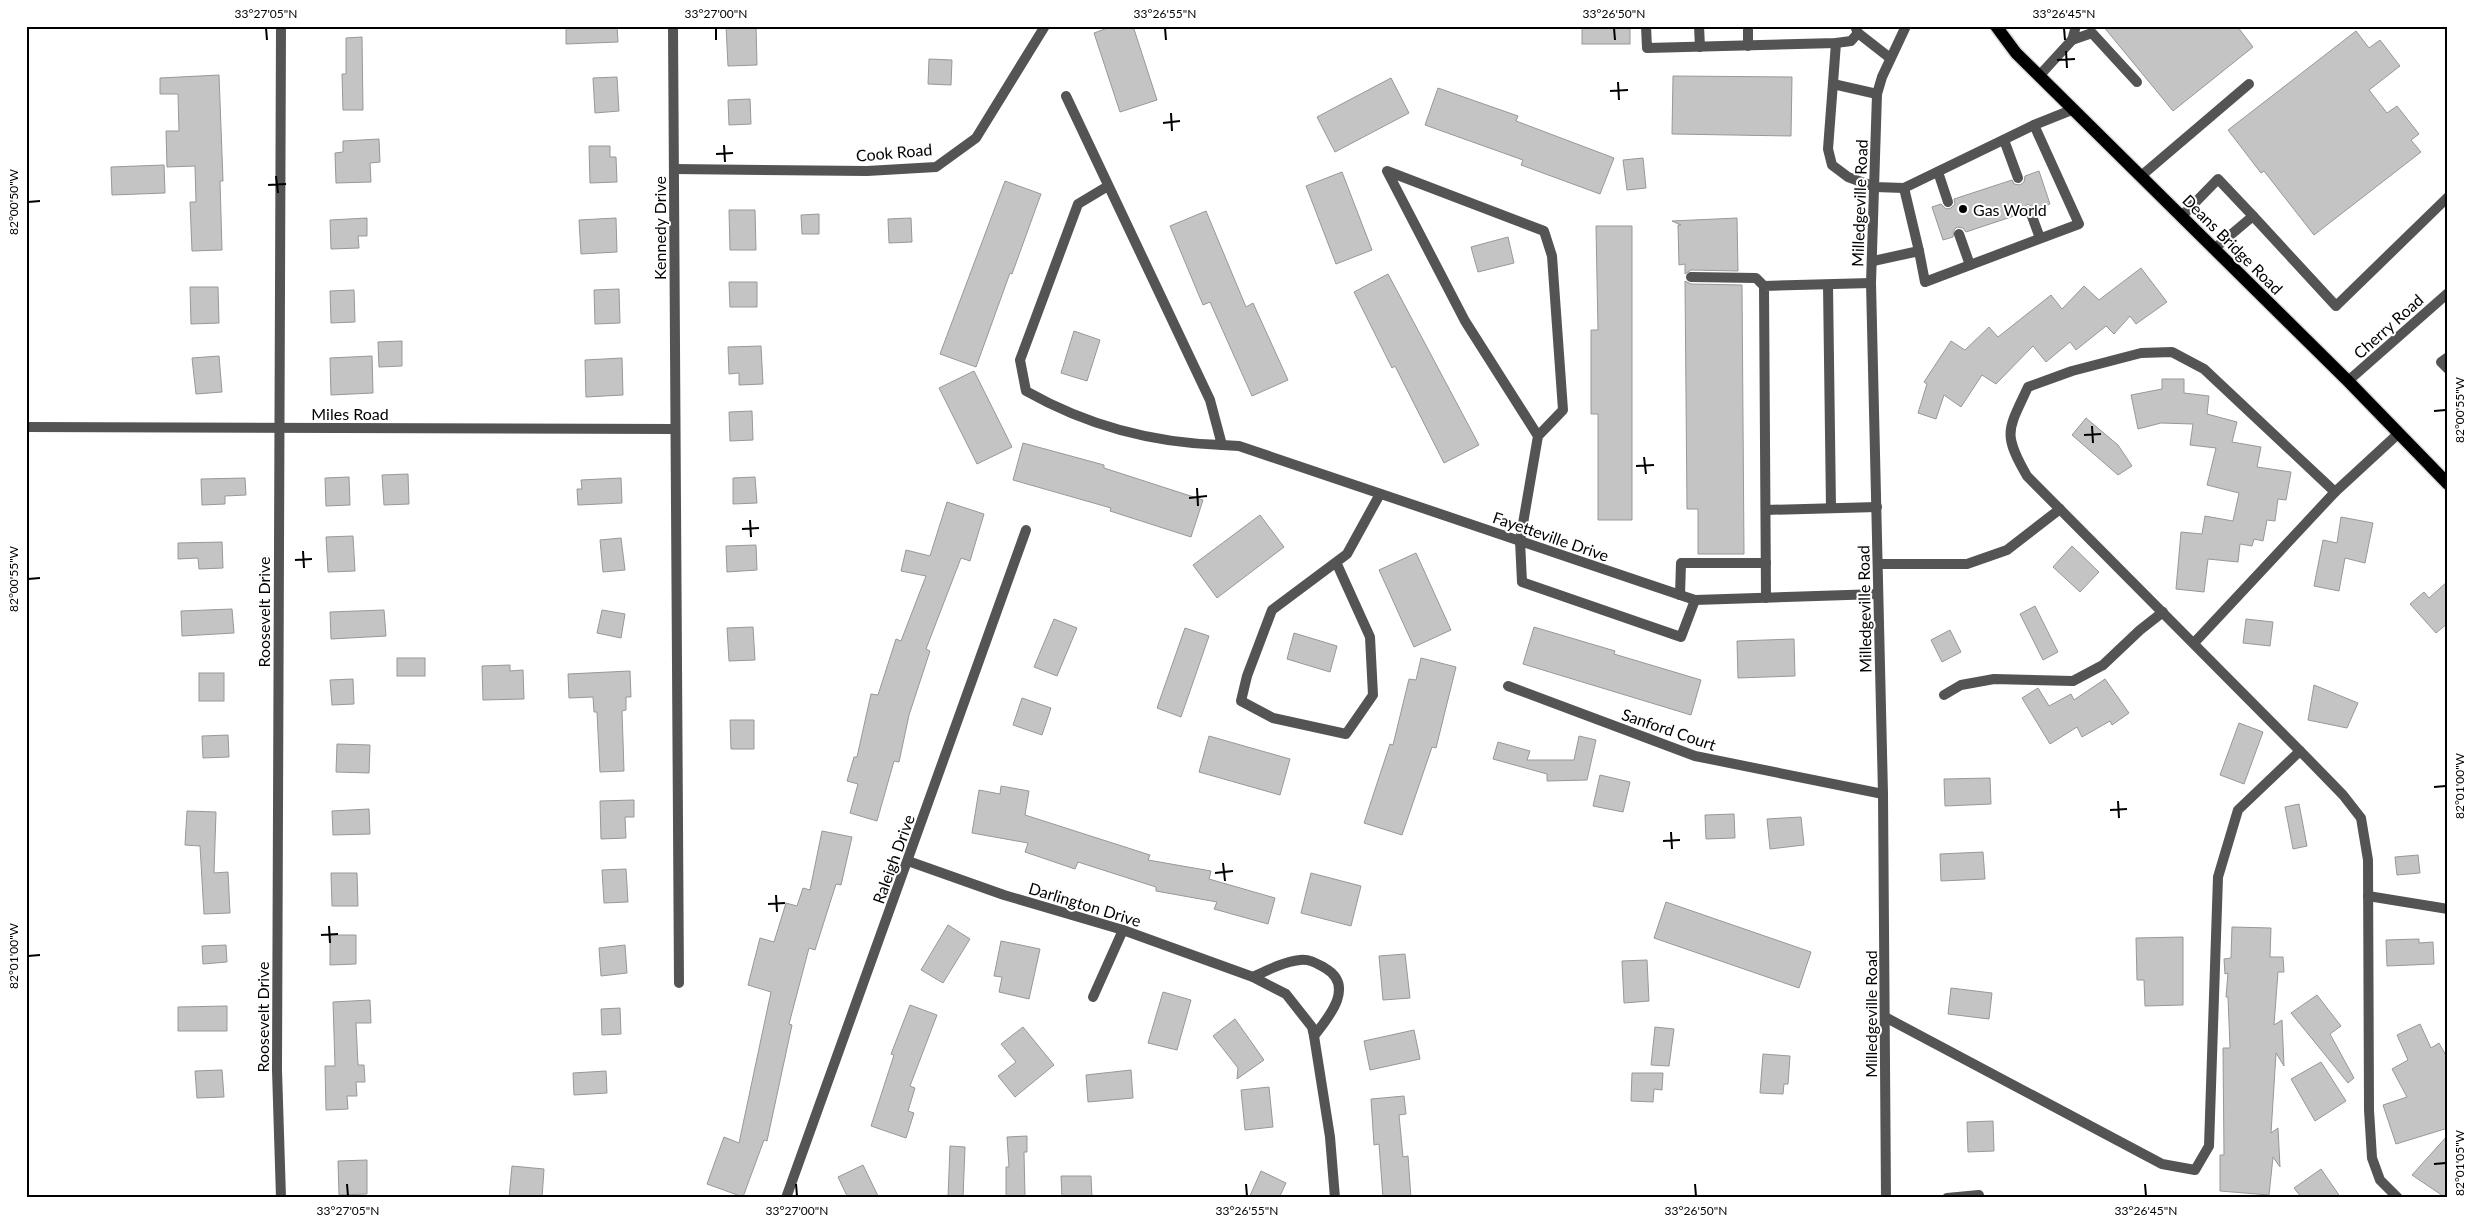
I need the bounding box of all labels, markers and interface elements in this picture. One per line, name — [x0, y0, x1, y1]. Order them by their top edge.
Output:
text: 33°27'05"N — [235, 6, 297, 21]
text: 33°27'00"N — [685, 6, 747, 21]
text: 33°26'55"N — [1134, 6, 1196, 21]
text: 33°26'50"N — [1583, 6, 1645, 21]
text: 33°26'45"N — [2033, 6, 2095, 21]
street label: Cook Road — [855, 139, 933, 165]
street label: Milledgeville Road — [1847, 139, 1871, 267]
text: 82°00'50"W — [6, 168, 21, 235]
street label: Kennedy Drive — [650, 176, 669, 280]
street label: Deans Bridge Road — [2179, 190, 2287, 298]
place label: Gas World — [1973, 200, 2047, 219]
marker: Gas World — [1957, 203, 1969, 215]
street label: Cherry Road — [2349, 290, 2427, 362]
text: 82°00'55"W — [2452, 376, 2467, 443]
street label: Miles Road — [311, 404, 389, 423]
street label: Fayetteville Drive — [1490, 507, 1612, 565]
text: 82°00'55"W — [6, 545, 21, 612]
street label: Milledgeville Road — [1853, 545, 1875, 673]
street label: Roosevelt Drive — [254, 556, 273, 668]
street label: Sanford Court — [1619, 704, 1719, 754]
text: 82°01'00"W — [2452, 752, 2467, 819]
street label: Raleigh Drive — [868, 812, 918, 906]
street label: Darlington Drive — [1026, 878, 1144, 930]
text: 82°01'00"W — [6, 922, 21, 989]
street label: Milledgeville Road — [1861, 950, 1880, 1078]
street label: Roosevelt Drive — [253, 961, 272, 1073]
text: 82°01'05"W — [2452, 1129, 2467, 1196]
text: 33°27'05"N — [317, 1203, 379, 1218]
text: 33°27'00"N — [766, 1203, 828, 1218]
text: 33°26'55"N — [1216, 1203, 1278, 1218]
text: 33°26'50"N — [1665, 1203, 1727, 1218]
text: 33°26'45"N — [2115, 1203, 2177, 1218]

